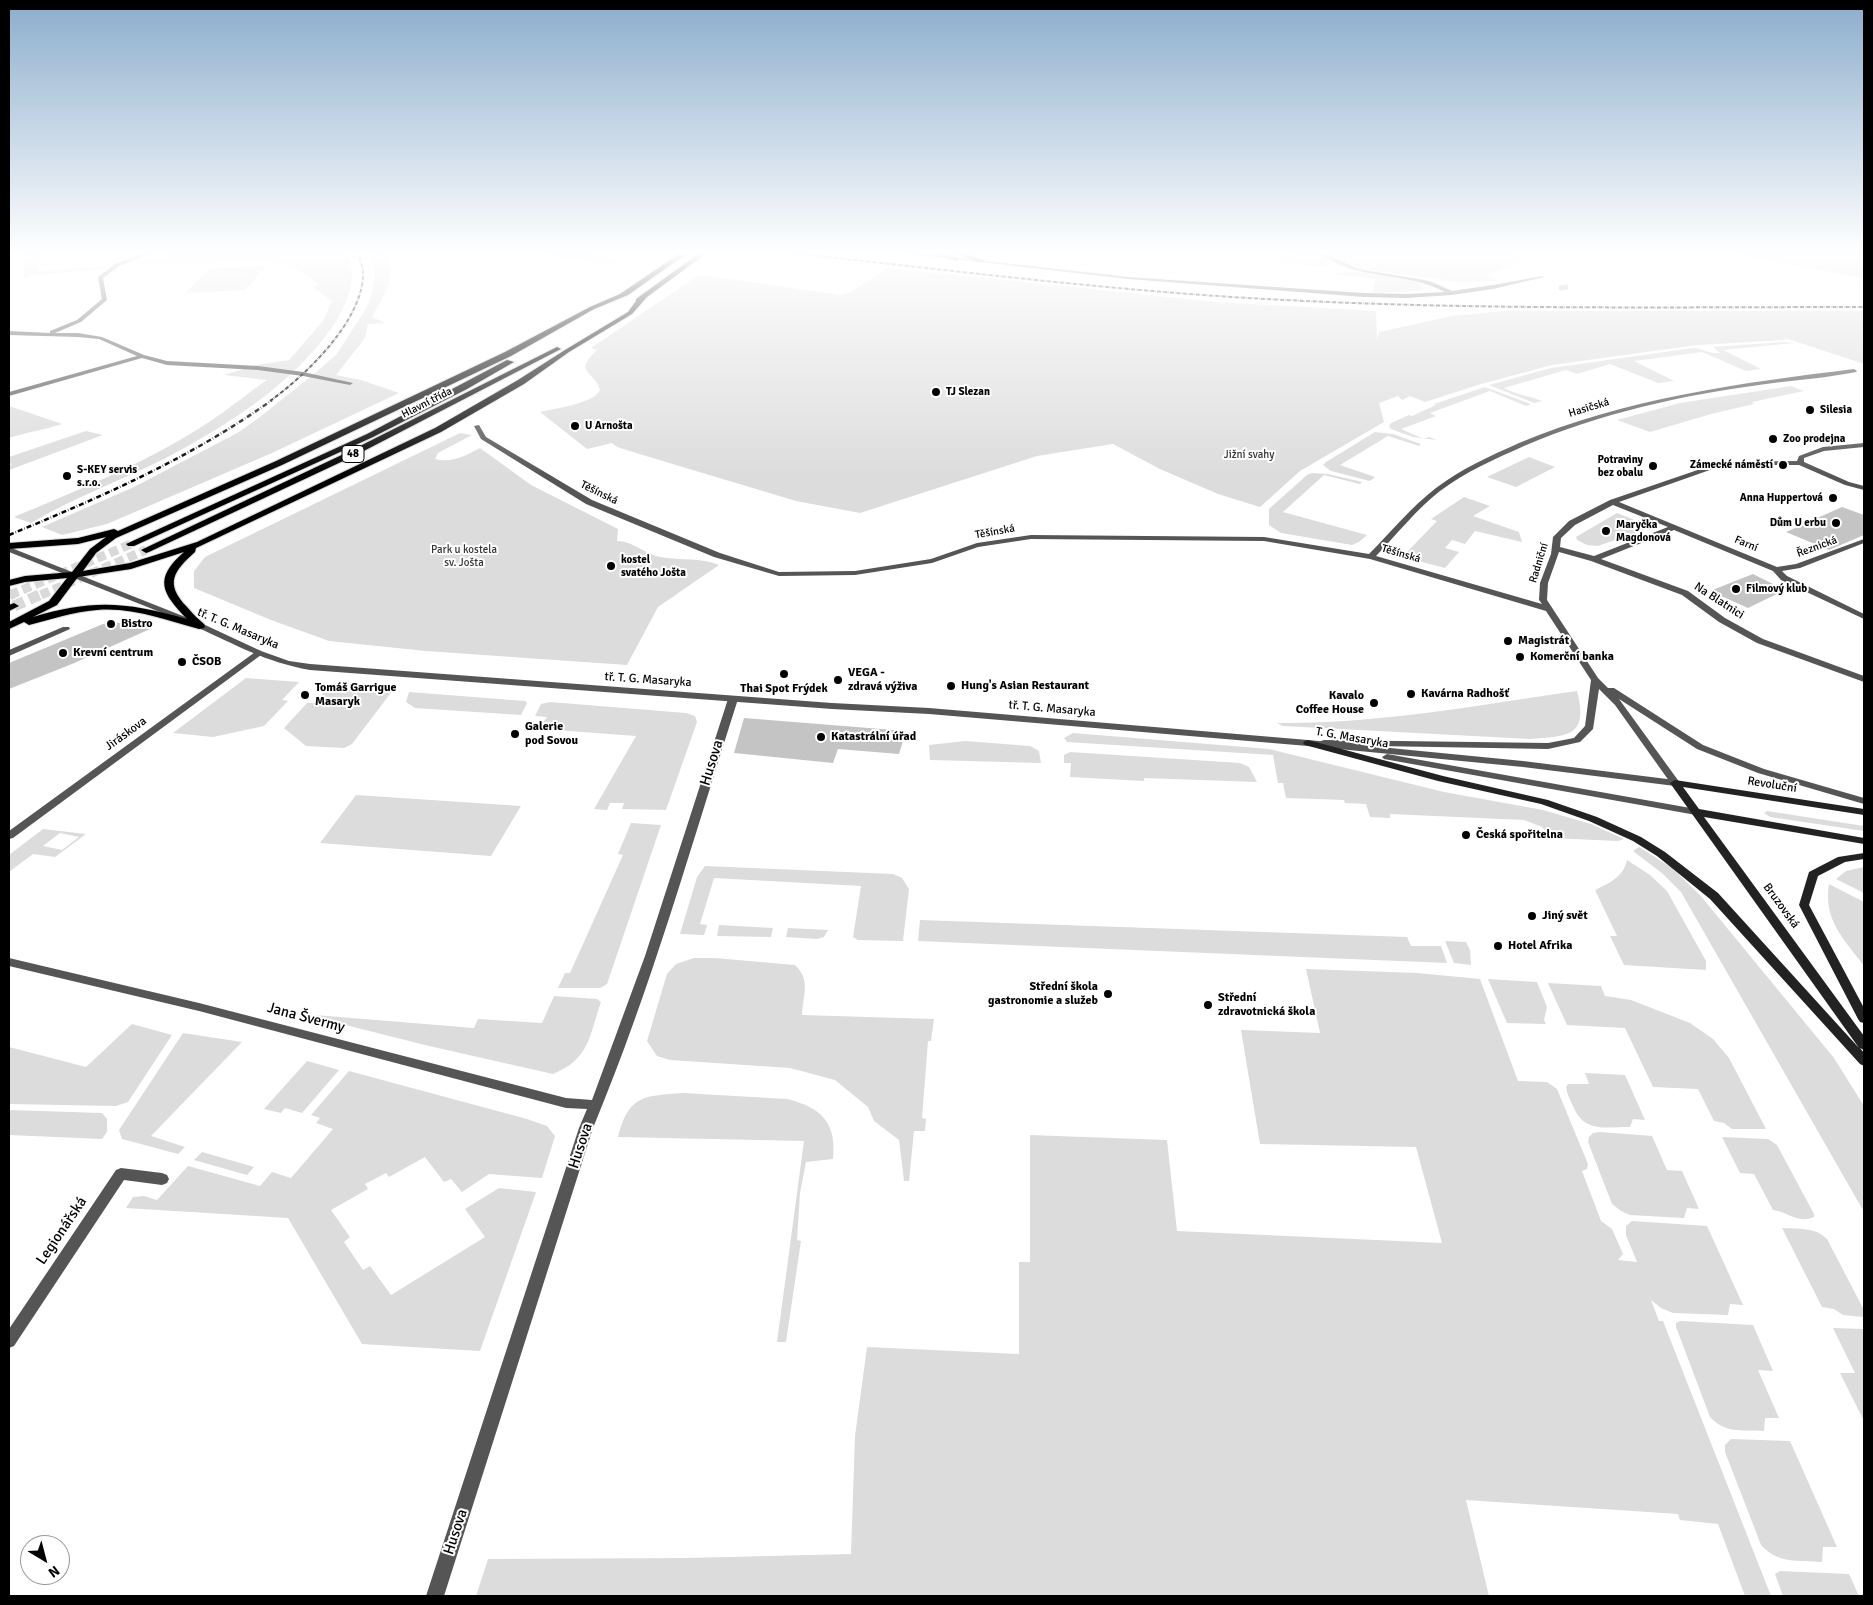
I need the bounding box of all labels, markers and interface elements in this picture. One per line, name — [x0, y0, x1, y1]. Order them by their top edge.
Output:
street label: Hlavní třída — [400, 385, 454, 421]
place label: TJ Slezan — [946, 385, 990, 399]
marker: TJ Slezan — [930, 386, 942, 398]
street label: Hasičská — [1567, 396, 1611, 420]
place label: Silesia — [1820, 403, 1852, 417]
marker: Silesia — [1804, 404, 1816, 416]
place label: U Arnošta — [585, 419, 633, 433]
marker: U Arnošta — [569, 420, 581, 432]
place label: Zoo prodejna — [1783, 432, 1845, 446]
marker: Zoo prodejna — [1767, 433, 1779, 445]
road number: 48 — [342, 446, 364, 462]
park label: Jižní svahy — [1224, 448, 1274, 462]
place label: Potraviny bez obalu — [1597, 453, 1643, 479]
place label: Zámecké náměstí — [1690, 458, 1773, 472]
marker: Zámecké náměstí — [1777, 459, 1789, 471]
marker: Potraviny bez obalu — [1647, 460, 1659, 472]
place label: S-KEY servis s.r.o. — [77, 463, 137, 489]
marker: S-KEY servis s.r.o. — [61, 470, 73, 482]
street label: Těšínská — [578, 478, 620, 508]
place label: Anna Huppertová — [1740, 491, 1823, 505]
marker: Anna Huppertová — [1827, 492, 1839, 504]
place label: Dům U erbu — [1770, 516, 1826, 530]
marker: Dům U erbu — [1830, 517, 1842, 529]
place label: Maryčka Magdonová — [1616, 518, 1671, 544]
street label: Těšínská — [974, 522, 1016, 542]
marker: Maryčka Magdonová — [1600, 525, 1612, 537]
street label: Farní — [1732, 533, 1760, 555]
street label: Řeznická — [1795, 534, 1839, 560]
street label: Radniční — [1527, 541, 1551, 585]
street label: Těšínská — [1380, 542, 1422, 566]
park label: Park u kostela sv. Jošta — [431, 543, 497, 569]
place label: kostel svatého Jošta — [621, 553, 686, 579]
marker: kostel svatého Jošta — [605, 560, 617, 572]
street label: Na Blatnici — [1691, 580, 1747, 622]
place label: Filmový klub — [1746, 582, 1807, 596]
marker: Filmový klub — [1730, 583, 1742, 595]
street label: tř. T. G. Masaryka — [195, 605, 281, 653]
place label: Bistro — [121, 617, 153, 631]
marker: Bistro — [105, 618, 117, 630]
place label: Magistrát — [1518, 634, 1569, 648]
marker: Magistrát — [1502, 635, 1514, 647]
place label: Krevní centrum — [73, 646, 153, 660]
marker: Krevní centrum — [57, 647, 69, 659]
place label: Komerční banka — [1530, 650, 1614, 664]
marker: Komerční banka — [1514, 651, 1526, 663]
place label: ČSOB — [192, 655, 221, 669]
marker: ČSOB — [176, 656, 188, 668]
place label: VEGA - zdravá výživa — [848, 666, 917, 694]
marker: Thai Spot Frýdek — [778, 668, 790, 680]
street label: tř. T. G. Masaryka — [604, 670, 692, 690]
marker: VEGA - zdravá výživa — [832, 674, 844, 686]
place label: Hung's Asian Restaurant — [961, 679, 1089, 693]
marker: Hung's Asian Restaurant — [945, 680, 957, 692]
place label: Tomáš Garrigue Masaryk — [315, 681, 396, 709]
place label: Thai Spot Frýdek — [740, 682, 828, 696]
place label: Kavárna Radhošť — [1421, 687, 1509, 701]
marker: Kavárna Radhošť — [1405, 688, 1417, 700]
marker: Tomáš Garrigue Masaryk — [299, 689, 311, 701]
place label: Kavalo Coffee House — [1296, 689, 1364, 717]
marker: Kavalo Coffee House — [1368, 697, 1380, 709]
street label: tř. T. G. Masaryka — [1008, 698, 1096, 720]
street label: Jiráskova — [102, 714, 150, 754]
place label: Galerie pod Sovou — [525, 720, 578, 748]
street label: T. G. Masaryka — [1314, 725, 1390, 751]
marker: Galerie pod Sovou — [509, 728, 521, 740]
place label: Katastrální úřad — [831, 730, 916, 744]
marker: Katastrální úřad — [815, 731, 827, 743]
street label: Husova — [697, 738, 727, 788]
street label: Revoluční — [1746, 774, 1798, 796]
place label: Česká spořitelna — [1476, 828, 1563, 842]
marker: Česká spořitelna — [1460, 829, 1472, 841]
street label: Bruzovská — [1760, 881, 1802, 931]
place label: Jiný svět — [1542, 909, 1588, 923]
marker: Jiný svět — [1526, 910, 1538, 922]
place label: Hotel Afrika — [1508, 939, 1572, 953]
marker: Hotel Afrika — [1492, 940, 1504, 952]
place label: Střední škola gastronomie a služeb — [988, 980, 1098, 1008]
marker: Střední škola gastronomie a služeb — [1102, 988, 1114, 1000]
place label: Střední zdravotnická škola — [1218, 991, 1315, 1019]
street label: Jana Švermy — [265, 999, 347, 1037]
marker: Střední zdravotnická škola — [1202, 999, 1214, 1011]
street label: Husova — [565, 1121, 597, 1171]
street label: Legionářská — [33, 1194, 91, 1268]
street label: Husova — [440, 1507, 472, 1557]
north arrow — [20, 1535, 70, 1585]
text: N — [45, 1562, 63, 1581]

